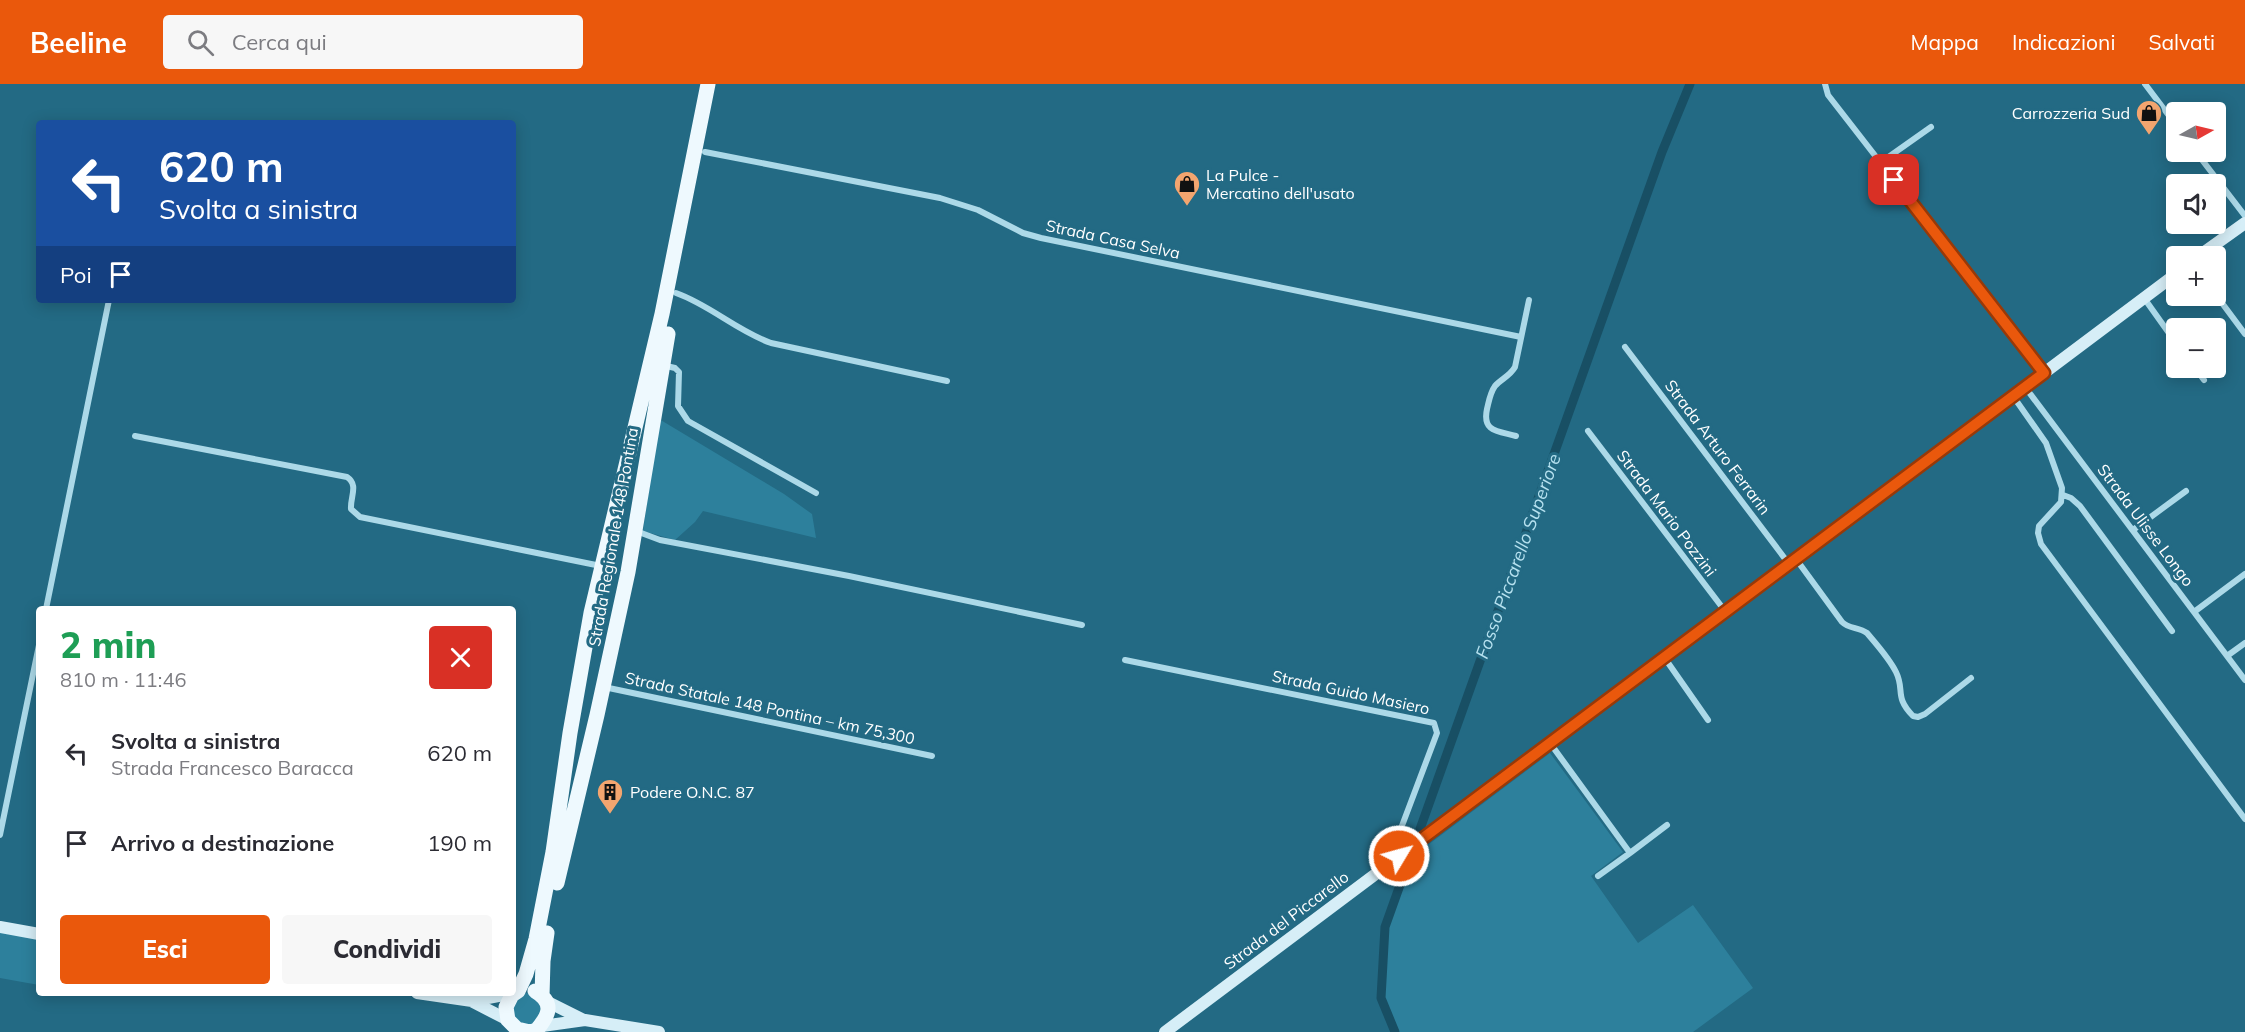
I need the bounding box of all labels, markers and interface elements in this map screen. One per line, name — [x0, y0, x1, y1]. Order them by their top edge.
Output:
search box — [163, 15, 583, 69]
text: Beeline — [30, 25, 127, 60]
icon: search — [184, 26, 217, 59]
text: Cerca qui — [232, 28, 327, 56]
text: Mappa — [1911, 29, 1979, 55]
text: Indicazioni — [2012, 29, 2115, 55]
text: Salvati — [2148, 29, 2215, 55]
shop icon: Carrozzeria Sud — [2134, 98, 2164, 136]
north arrow — [2166, 102, 2226, 162]
map controls — [2166, 102, 2226, 378]
place label: Carrozzeria Sud — [2012, 103, 2130, 123]
text: 620 m — [159, 140, 284, 193]
icon: left — [60, 144, 138, 222]
pin — [1868, 154, 1919, 205]
icon: arrive — [1877, 163, 1910, 196]
place label: La Pulce - Mercatino dell'usato — [1206, 165, 1355, 203]
shop icon: La Pulce - Mercatino dell'usato — [1172, 169, 1202, 207]
button: sound — [2166, 174, 2226, 234]
text: Svolta a sinistra — [159, 192, 358, 226]
street label: Strada Casa Selva — [1044, 215, 1182, 263]
button: + — [2166, 246, 2226, 306]
icon: arrive — [104, 258, 137, 291]
text: Poi — [60, 261, 92, 289]
button: − — [2166, 318, 2226, 378]
street label: Strada Arturo Ferrarin — [1661, 376, 1775, 518]
street label: Strada Regionale 148 Pontina — [584, 426, 642, 648]
street label: Strada Mario Pozzini — [1613, 446, 1721, 580]
water label: Fosso Piccarello Superiore — [1470, 450, 1566, 662]
street label: Strada Ulisse Longo — [2093, 460, 2199, 590]
text: 2 min — [60, 622, 156, 667]
button: close — [429, 626, 492, 689]
street label: Strada Guido Masiero — [1270, 666, 1432, 718]
text: 810 m · 11:46 — [60, 667, 186, 692]
street label: Strada Statale 148 Pontina – km 75,300 — [623, 667, 917, 749]
text: Svolta a sinistra — [111, 727, 280, 755]
icon: left — [60, 737, 93, 770]
text: 620 m — [427, 739, 492, 767]
text: Strada Francesco Baracca — [111, 755, 354, 780]
building icon: Podere O.N.C. 87 — [595, 777, 625, 815]
place label: Podere O.N.C. 87 — [630, 782, 755, 802]
position arrow — [1367, 824, 1431, 888]
icon: arrive — [60, 827, 93, 860]
text: Arrivo a destinazione — [111, 829, 334, 857]
text: 190 m — [427, 829, 492, 857]
street label: Strada del Piccarello — [1220, 867, 1352, 973]
button: Esci — [60, 915, 270, 984]
button: Condividi — [282, 915, 492, 984]

